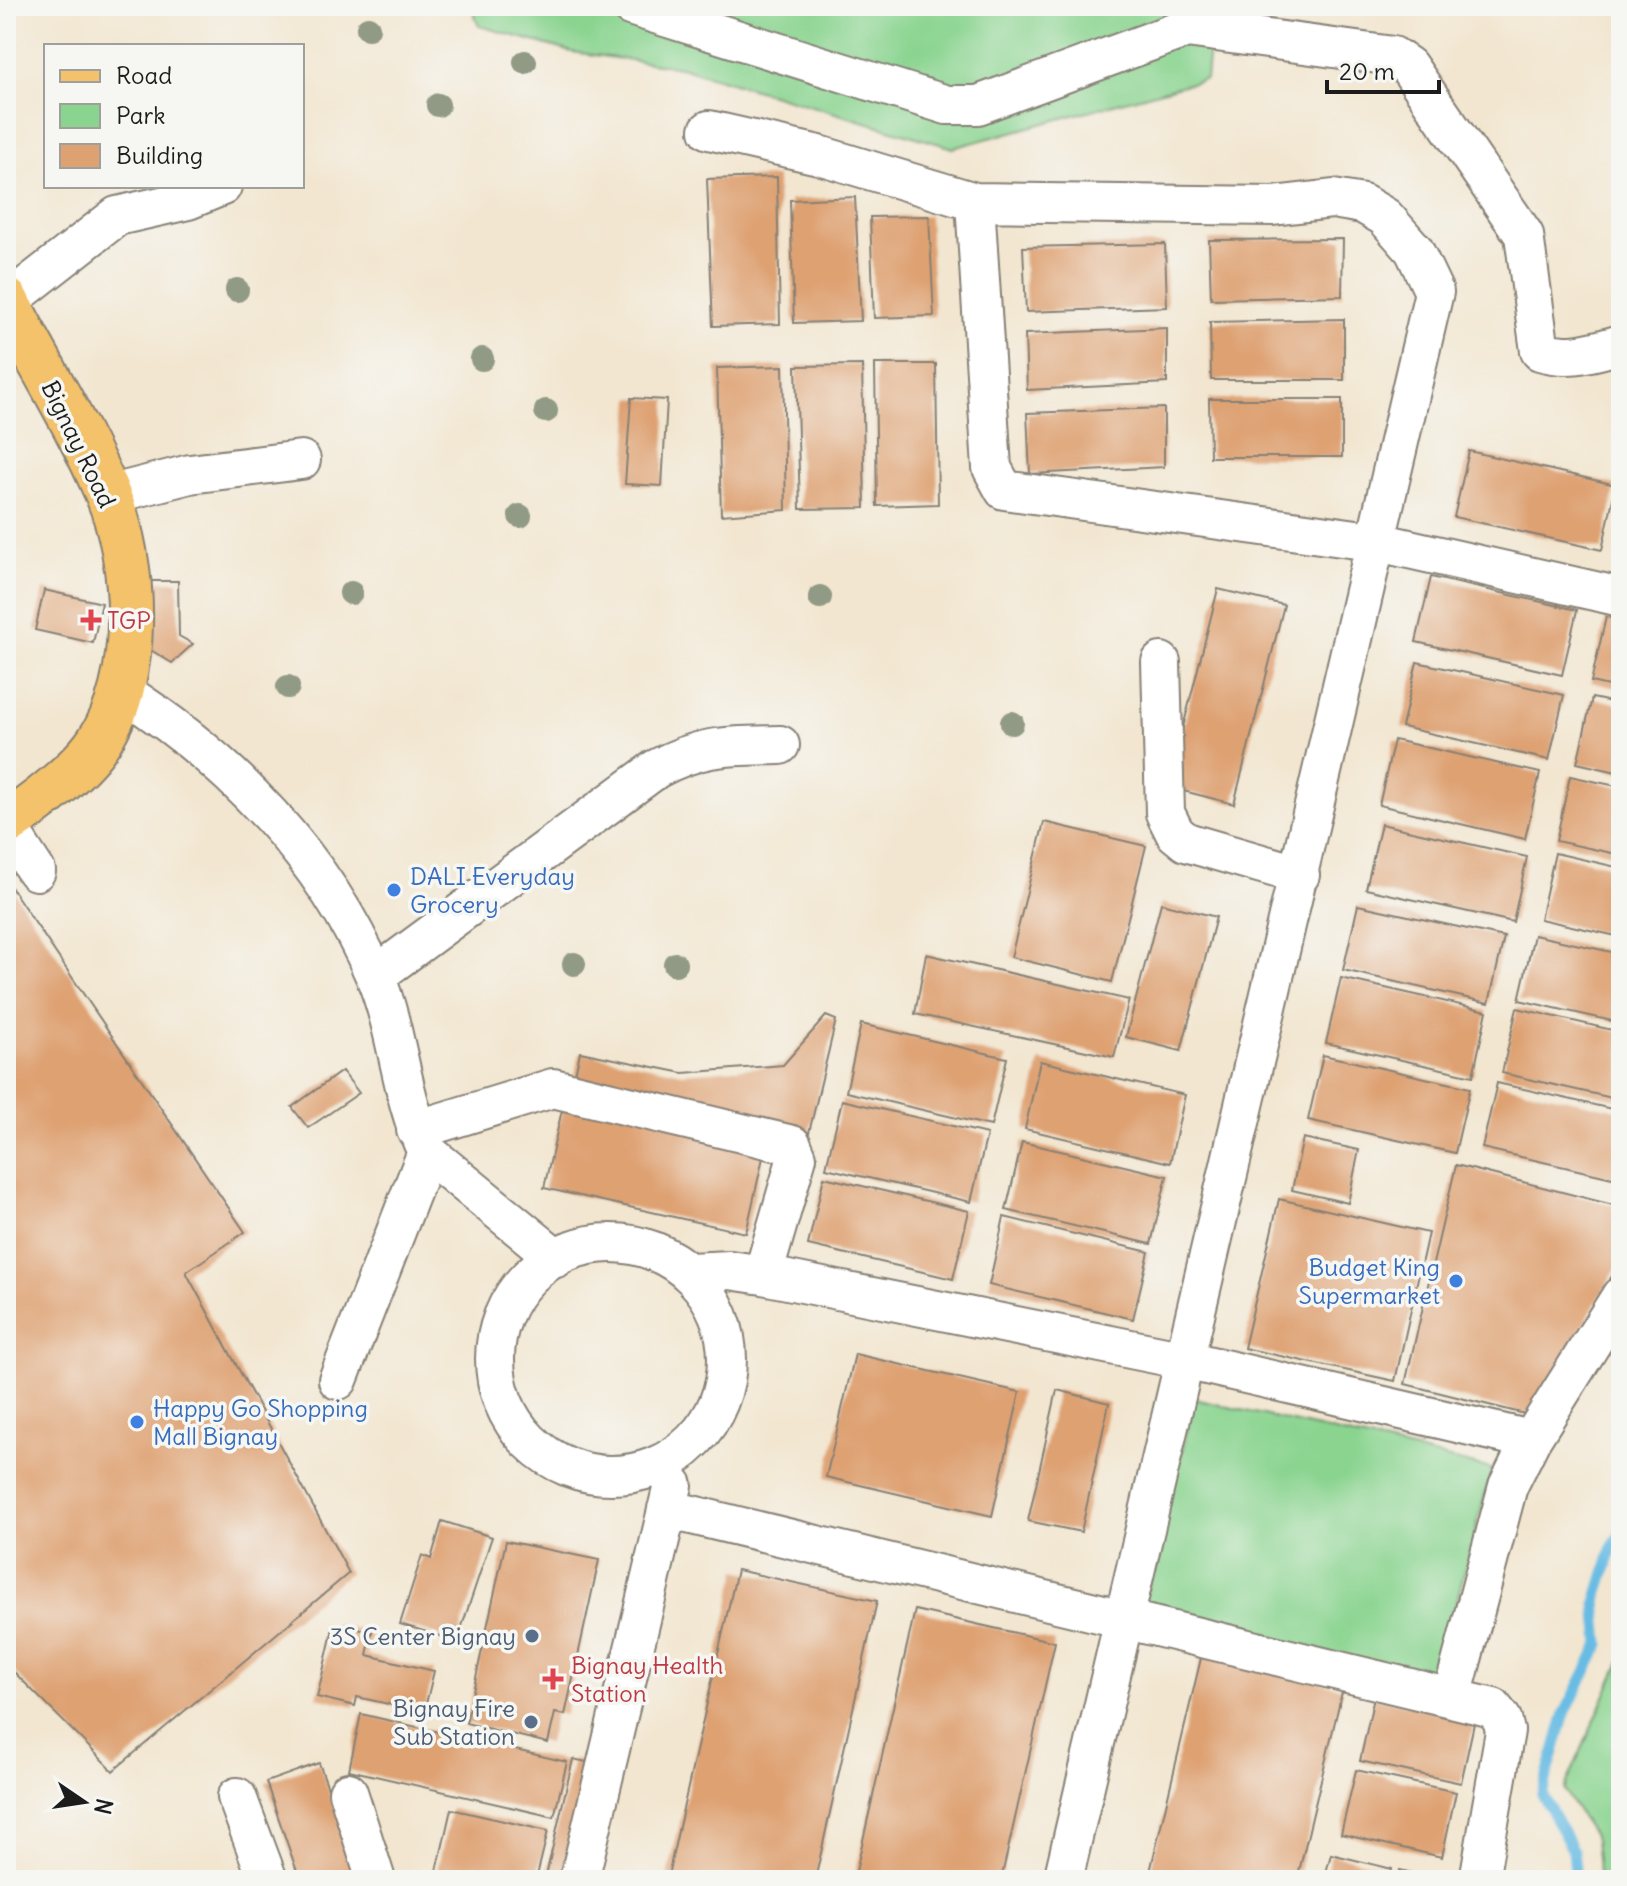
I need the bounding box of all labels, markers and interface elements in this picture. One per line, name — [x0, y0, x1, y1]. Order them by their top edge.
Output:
legend — [44, 44, 304, 188]
scale bar — [1327, 44, 1439, 94]
text: 20 m — [1339, 56, 1395, 86]
text: Road — [116, 60, 172, 90]
text: Park — [116, 100, 166, 130]
text: Building — [116, 140, 203, 170]
street label: Bignay Road — [35, 376, 123, 512]
place label: TGP — [107, 605, 151, 635]
marker: TGP — [82, 611, 100, 629]
place label: DALI Everyday Grocery — [410, 861, 575, 919]
marker: DALI Everyday Grocery — [385, 881, 403, 899]
place label: Budget King Supermarket — [1299, 1252, 1440, 1310]
marker: Budget King Supermarket — [1447, 1272, 1465, 1290]
place label: Happy Go Shopping Mall Bignay — [153, 1393, 368, 1451]
marker: Happy Go Shopping Mall Bignay — [128, 1413, 146, 1431]
place label: 3S Center Bignay — [330, 1621, 516, 1651]
marker: 3S Center Bignay — [523, 1627, 541, 1645]
place label: Bignay Health Station — [571, 1650, 723, 1708]
marker: Bignay Health Station — [542, 1668, 564, 1690]
place label: Bignay Fire Sub Station — [393, 1693, 515, 1751]
marker: Bignay Fire Sub Station — [522, 1713, 540, 1731]
north arrow — [44, 1762, 124, 1842]
text: N — [88, 1796, 119, 1817]

